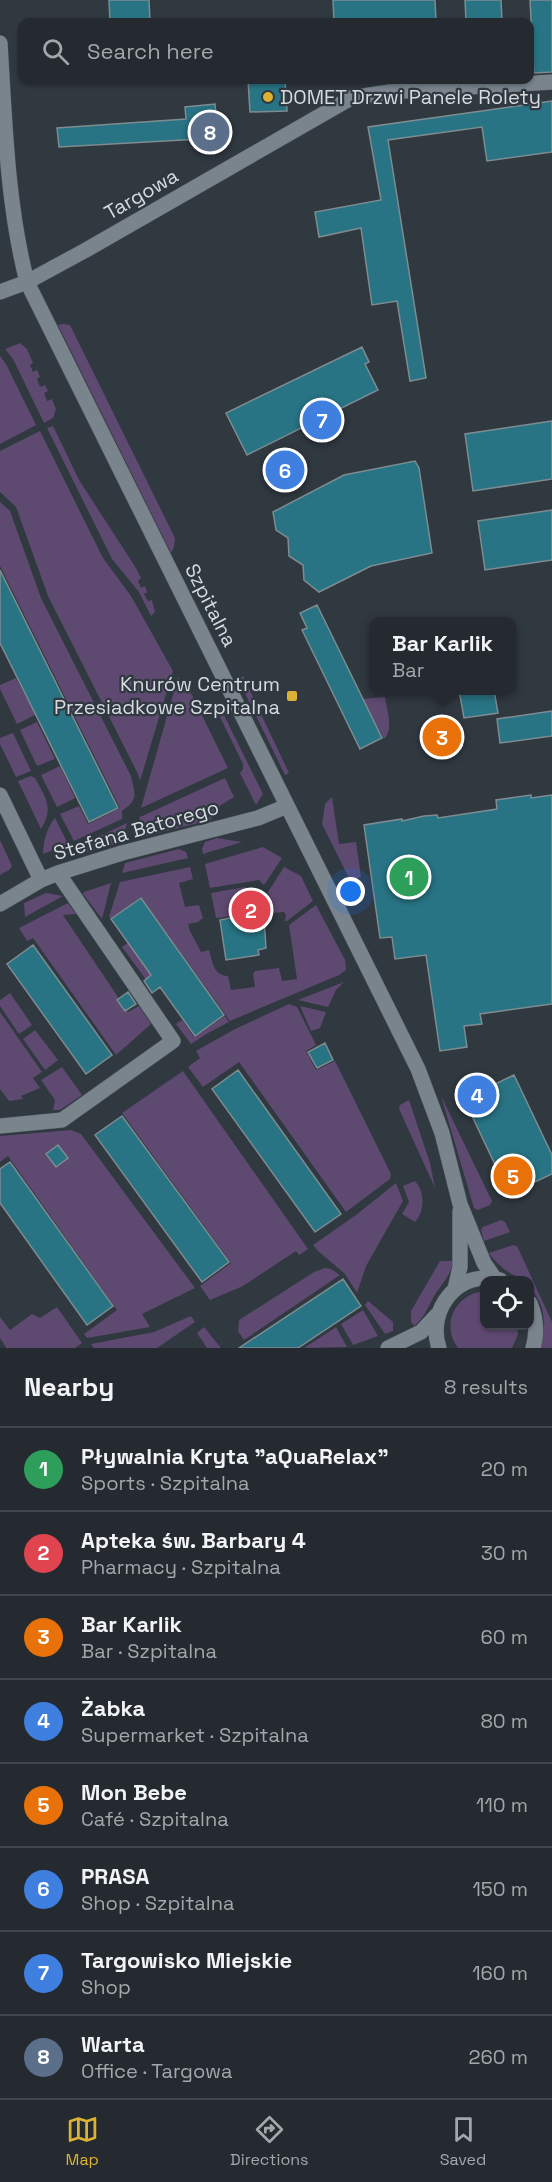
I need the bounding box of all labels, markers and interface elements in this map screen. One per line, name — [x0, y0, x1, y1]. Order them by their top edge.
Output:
search box — [18, 18, 534, 84]
icon: search — [39, 35, 72, 68]
text: Search here — [87, 37, 214, 65]
place label: DOMET Drzwi Panele Rolety — [280, 84, 541, 110]
marker: DOMET Drzwi Panele Rolety — [261, 90, 275, 104]
pin: 8 — [190, 110, 230, 154]
street label: Targowa — [99, 162, 183, 226]
pin: 7 — [302, 398, 342, 442]
pin: 6 — [266, 448, 304, 492]
street label: Szpitalna — [179, 559, 243, 651]
popup — [369, 617, 516, 695]
text: Bar Karlik — [392, 629, 493, 657]
text: Bar — [392, 657, 424, 683]
place label: Knurów Centrum Przesiadkowe Szpitalna — [54, 671, 280, 720]
marker: Knurów Centrum Przesiadkowe Szpitalna — [285, 689, 299, 703]
pin: 3 — [422, 714, 462, 760]
street label: Stefana Batorego — [50, 794, 222, 866]
pin: 1 — [390, 854, 428, 900]
your location — [336, 877, 365, 906]
pin: 2 — [232, 888, 270, 932]
pin: 4 — [458, 1072, 496, 1118]
pin: 5 — [494, 1154, 532, 1198]
map controls — [480, 1276, 534, 1330]
button: locate — [480, 1276, 534, 1330]
text: Nearby — [24, 1370, 114, 1404]
text: 8 results — [444, 1374, 528, 1400]
text: Pływalnia Kryta "aQuaRelax" — [81, 1442, 388, 1470]
text: 1 — [39, 1456, 48, 1482]
text: 20 m — [481, 1456, 528, 1482]
text: Sports · Szpitalna — [81, 1470, 250, 1496]
text: Apteka św. Barbary 4 — [81, 1526, 306, 1554]
text: 2 — [38, 1540, 49, 1566]
text: 30 m — [481, 1540, 528, 1566]
text: Pharmacy · Szpitalna — [81, 1554, 281, 1580]
text: Bar Karlik — [81, 1610, 182, 1638]
text: 3 — [37, 1624, 50, 1650]
text: 60 m — [481, 1624, 528, 1650]
text: Bar · Szpitalna — [81, 1638, 217, 1664]
text: Żabka — [81, 1694, 145, 1722]
text: 4 — [37, 1708, 50, 1734]
text: 80 m — [480, 1708, 528, 1734]
text: Supermarket · Szpitalna — [81, 1722, 309, 1748]
text: Mon Bebe — [81, 1778, 187, 1806]
text: 5 — [38, 1792, 50, 1818]
text: 110 m — [476, 1792, 528, 1818]
text: Café · Szpitalna — [81, 1806, 229, 1832]
text: PRASA — [81, 1862, 149, 1890]
text: 6 — [37, 1876, 50, 1902]
text: 150 m — [473, 1876, 528, 1902]
text: Shop · Szpitalna — [81, 1890, 235, 1916]
text: Targowisko Miejskie — [81, 1946, 292, 1974]
text: 7 — [38, 1960, 49, 1986]
text: 160 m — [472, 1960, 528, 1986]
text: Shop — [81, 1974, 131, 2000]
text: Warta — [81, 2030, 145, 2058]
text: 8 — [38, 2044, 50, 2070]
text: 260 m — [469, 2044, 528, 2070]
text: Office · Targowa — [81, 2058, 232, 2084]
tab: Map — [66, 2113, 99, 2170]
tab: Directions — [230, 2113, 309, 2170]
tab: Saved — [440, 2113, 486, 2170]

